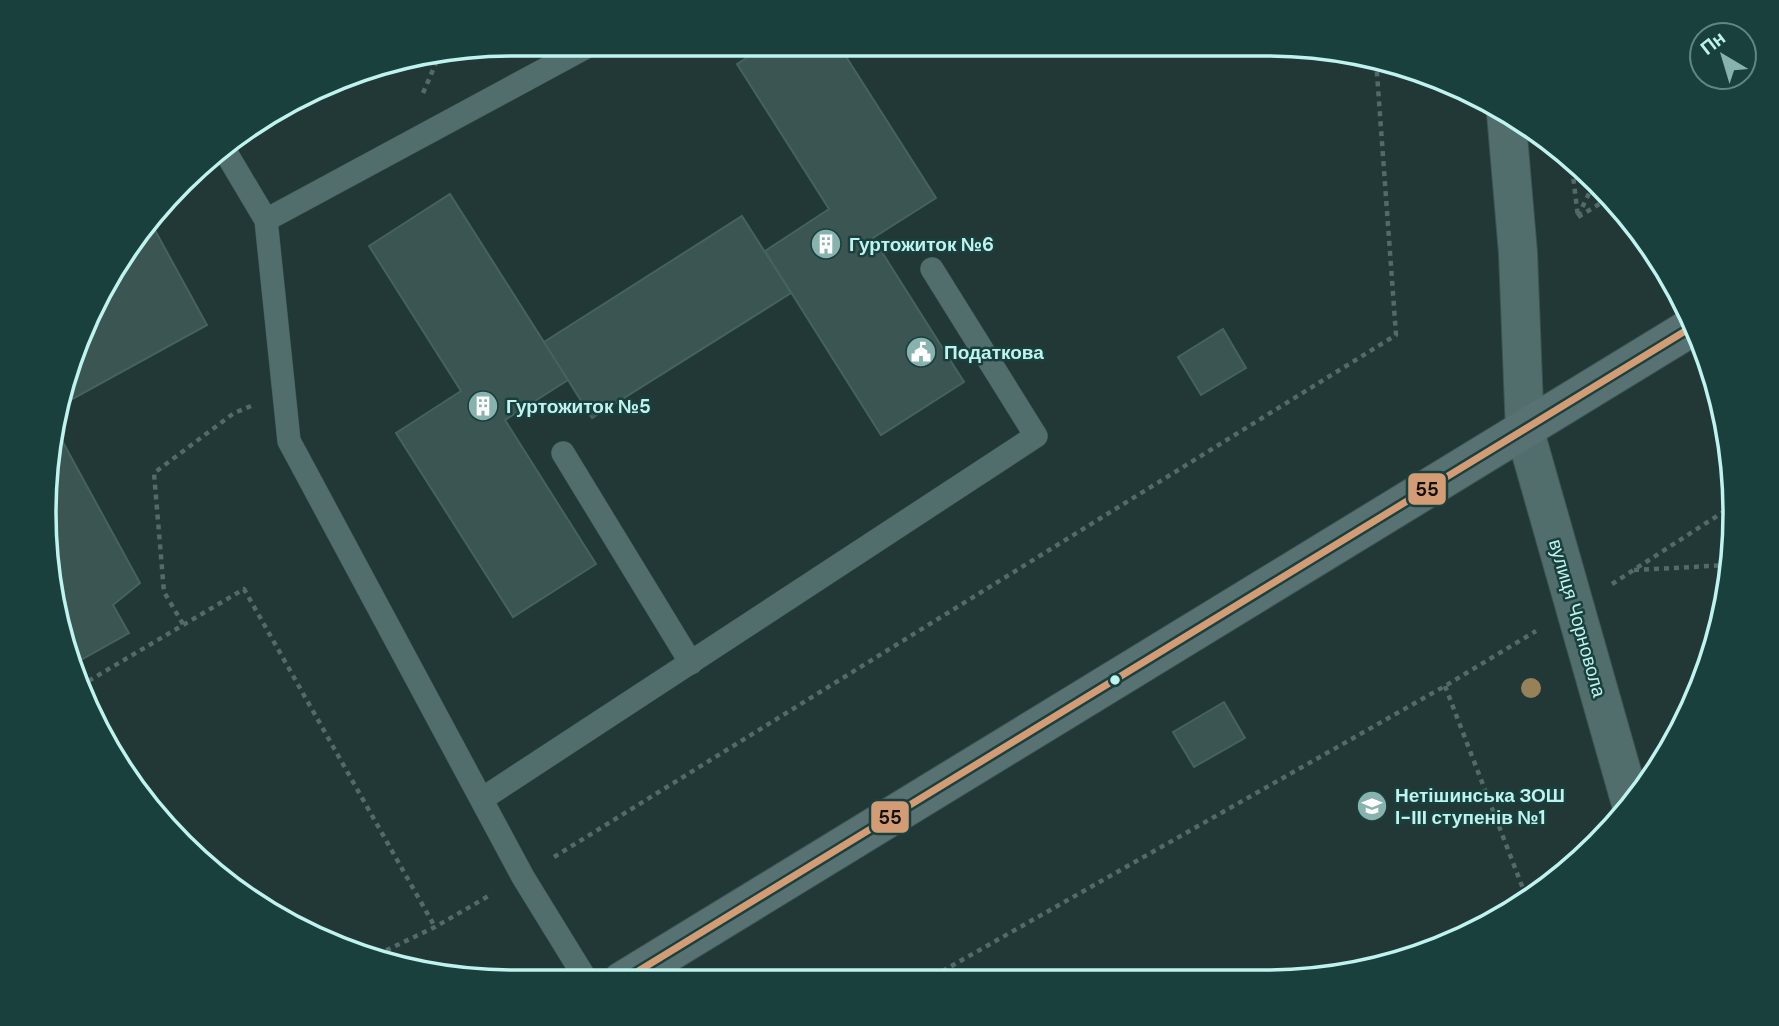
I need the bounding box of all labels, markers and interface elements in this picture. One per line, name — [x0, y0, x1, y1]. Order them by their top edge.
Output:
north arrow — [1688, 21, 1758, 91]
text: Пн — [1695, 25, 1730, 61]
building icon: Гуртожиток №6 — [809, 227, 843, 261]
place label: Гуртожиток №6 — [849, 232, 994, 257]
public building icon: Податкова — [904, 335, 938, 369]
place label: Податкова — [944, 340, 1044, 365]
building icon: Гуртожиток №5 — [466, 389, 500, 423]
place label: Гуртожиток №5 — [506, 394, 651, 419]
line badge: 55 — [1407, 472, 1447, 506]
text: 55 — [1415, 477, 1439, 502]
street label: вулиця Чорновола — [1543, 536, 1612, 700]
unlabelled marker — [1108, 673, 1122, 687]
place label: Нетішинська ЗОШ І-ІІІ ступенів №1 — [1395, 783, 1565, 830]
school or university icon: Нетішинська ЗОШ І-ІІІ ступенів №1 — [1355, 789, 1389, 823]
line badge: 55 — [870, 800, 910, 834]
text: 55 — [878, 805, 902, 830]

